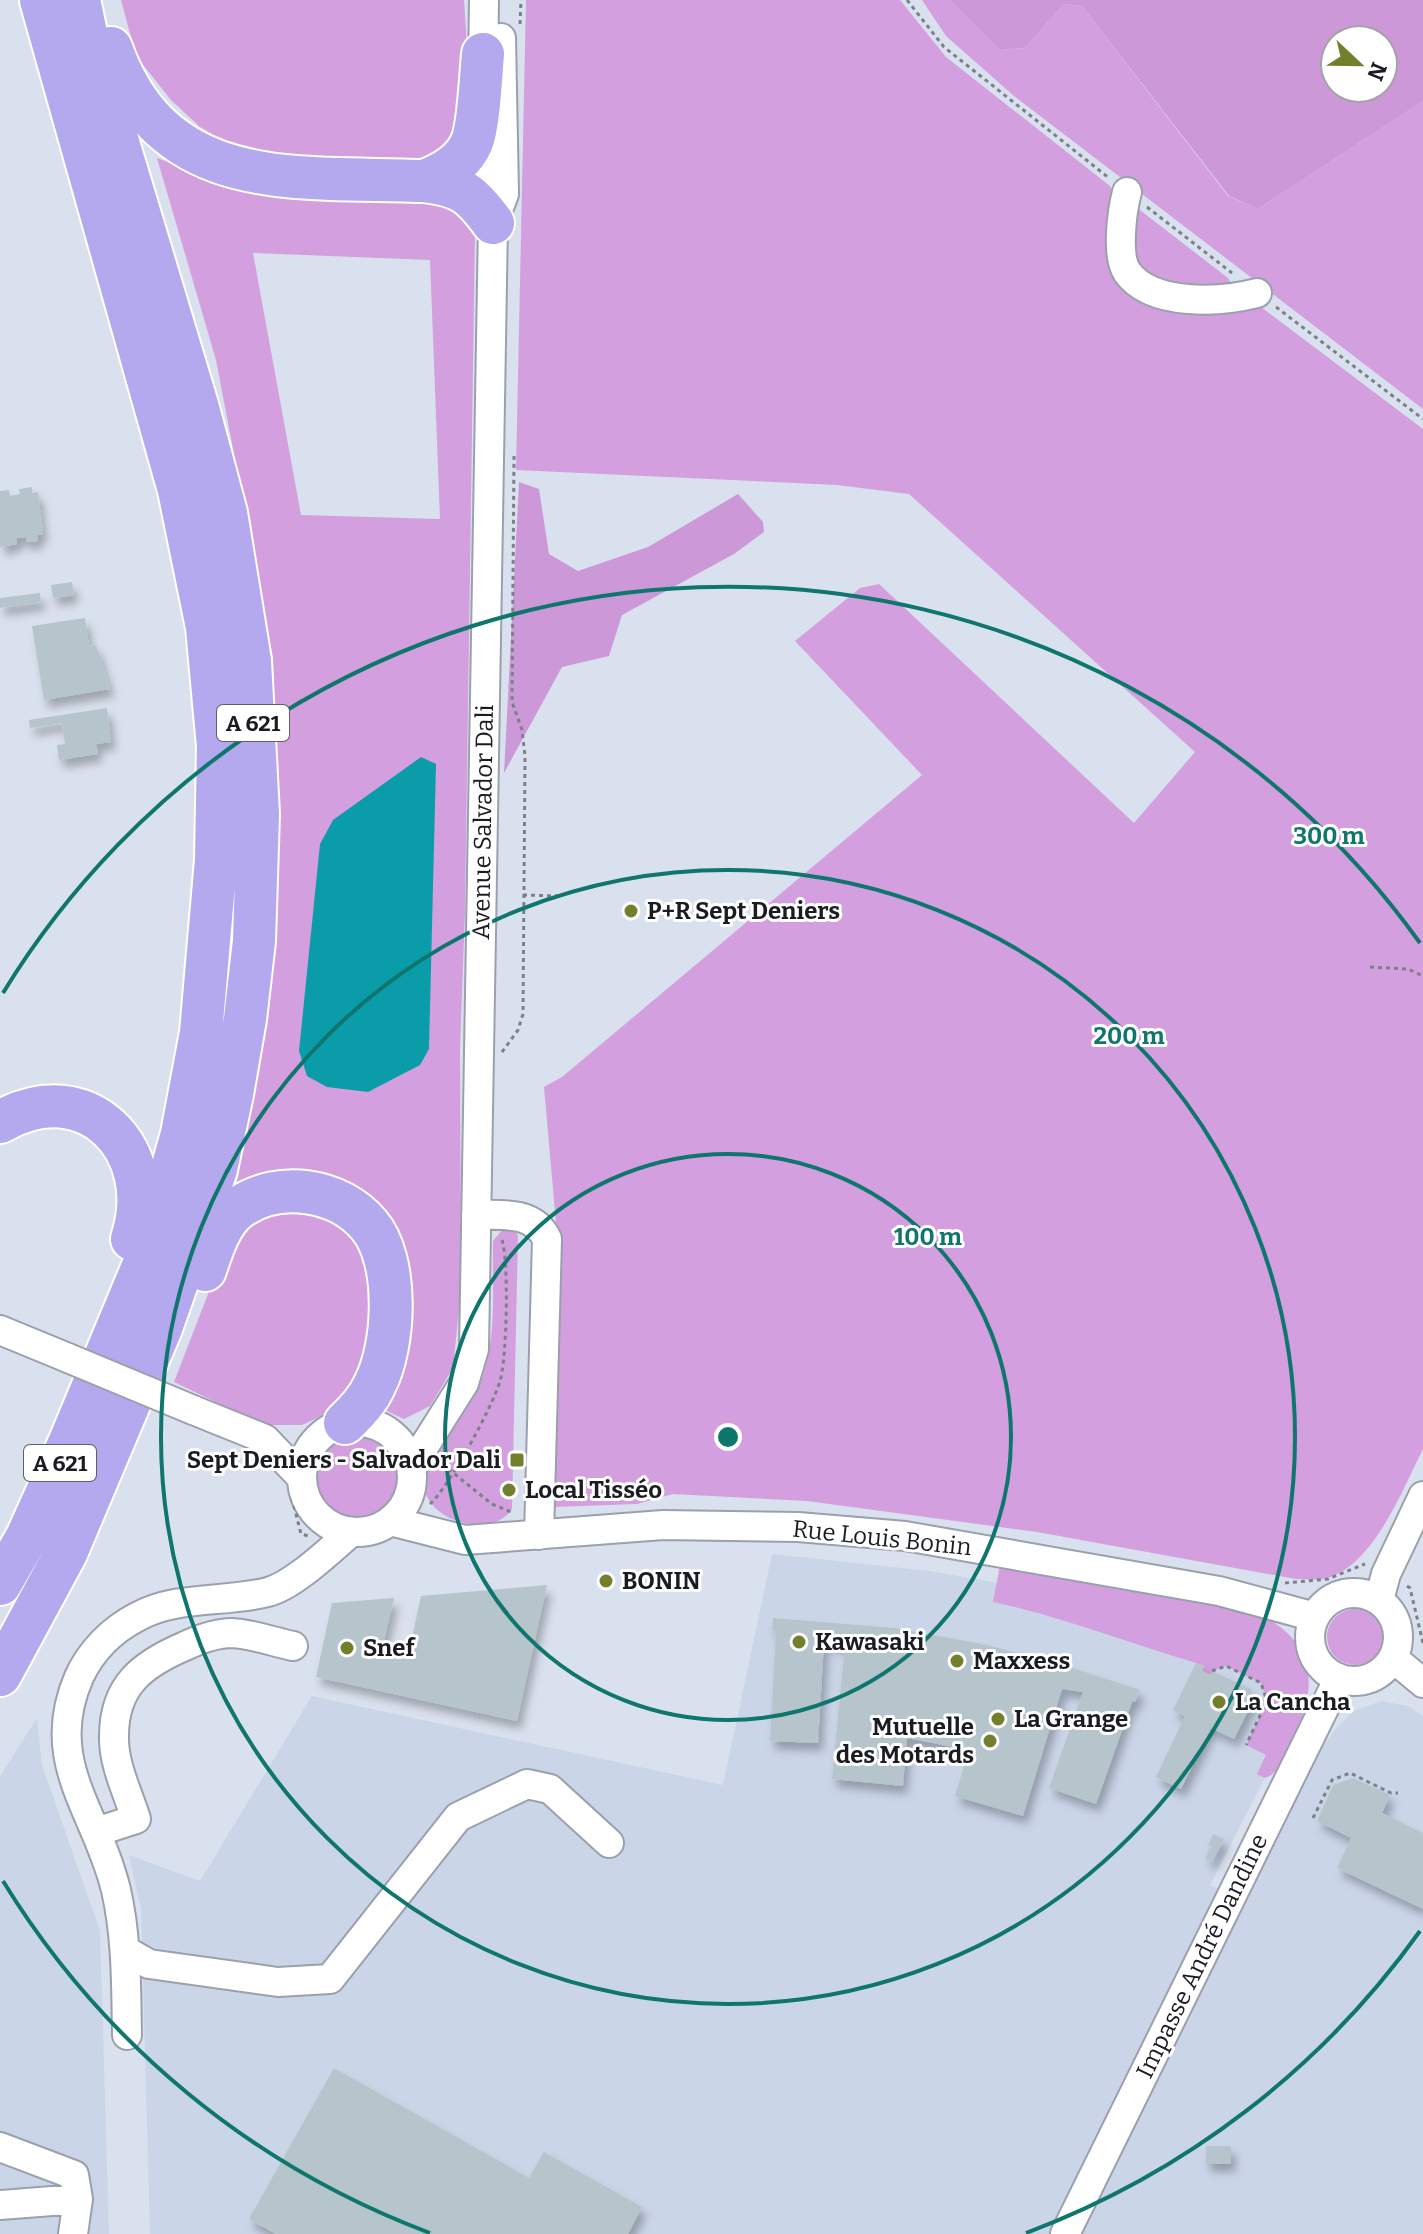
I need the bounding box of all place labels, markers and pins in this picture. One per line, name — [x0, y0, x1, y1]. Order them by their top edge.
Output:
place label: P+R Sept Deniers — [647, 897, 840, 925]
marker: P+R Sept Deniers — [622, 902, 640, 920]
centre of rings — [714, 1423, 742, 1451]
place label: Sept Deniers - Salvador Dali — [187, 1446, 501, 1474]
marker: Sept Deniers - Salvador Dali — [508, 1451, 526, 1469]
place label: Local Tisséo — [525, 1476, 662, 1504]
marker: Local Tisséo — [500, 1481, 518, 1499]
place label: BONIN — [622, 1567, 701, 1595]
marker: BONIN — [597, 1572, 615, 1590]
place label: Kawasaki — [815, 1628, 925, 1656]
marker: Kawasaki — [790, 1633, 808, 1651]
place label: Snef — [363, 1634, 416, 1662]
marker: Snef — [338, 1639, 356, 1657]
place label: Maxxess — [973, 1647, 1071, 1675]
marker: Maxxess — [948, 1652, 966, 1670]
place label: La Cancha — [1235, 1688, 1351, 1716]
marker: La Cancha — [1210, 1693, 1228, 1711]
place label: La Grange — [1014, 1705, 1128, 1733]
marker: La Grange — [989, 1710, 1007, 1728]
place label: Mutuelle des Motards — [836, 1713, 974, 1769]
marker: Mutuelle des Motards — [981, 1732, 999, 1750]

